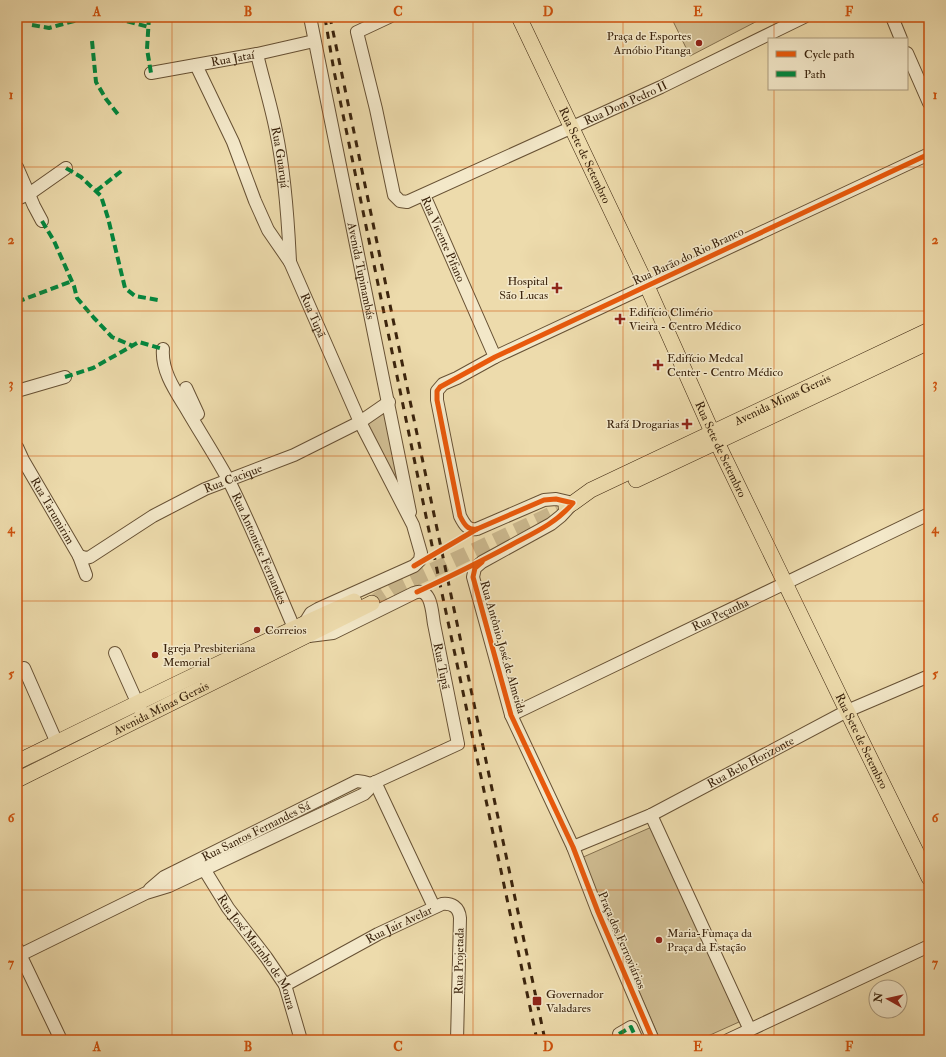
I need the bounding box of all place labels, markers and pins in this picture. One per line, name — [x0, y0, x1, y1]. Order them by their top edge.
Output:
place label: Praça de Esportes Arnóbio Pitanga — [607, 29, 692, 58]
marker: Praça de Esportes Arnóbio Pitanga — [694, 38, 704, 48]
place label: Hospital São Lucas — [499, 274, 548, 303]
marker: Hospital São Lucas — [551, 282, 563, 294]
place label: Edifício Climério Vieira - Centro Médico — [629, 305, 741, 334]
marker: Edifício Climério Vieira - Centro Médico — [614, 313, 626, 325]
place label: Edifício Medcal Center - Centro Médico — [667, 351, 783, 380]
marker: Edifício Medcal Center - Centro Médico — [652, 359, 664, 371]
place label: Rafá Drogarias — [607, 417, 679, 432]
marker: Rafá Drogarias — [682, 419, 692, 429]
place label: Correios — [265, 623, 307, 638]
marker: Correios — [252, 625, 262, 635]
place label: Igreja Presbiteriana Memorial — [163, 641, 257, 670]
marker: Igreja Presbiteriana Memorial — [150, 650, 160, 660]
place label: Maria-Fumaça da Praça da Estação — [667, 926, 753, 955]
marker: Maria-Fumaça da Praça da Estação — [654, 935, 664, 945]
place label: Governador Valadares — [546, 987, 604, 1016]
marker: Governador Valadares — [531, 995, 543, 1007]

